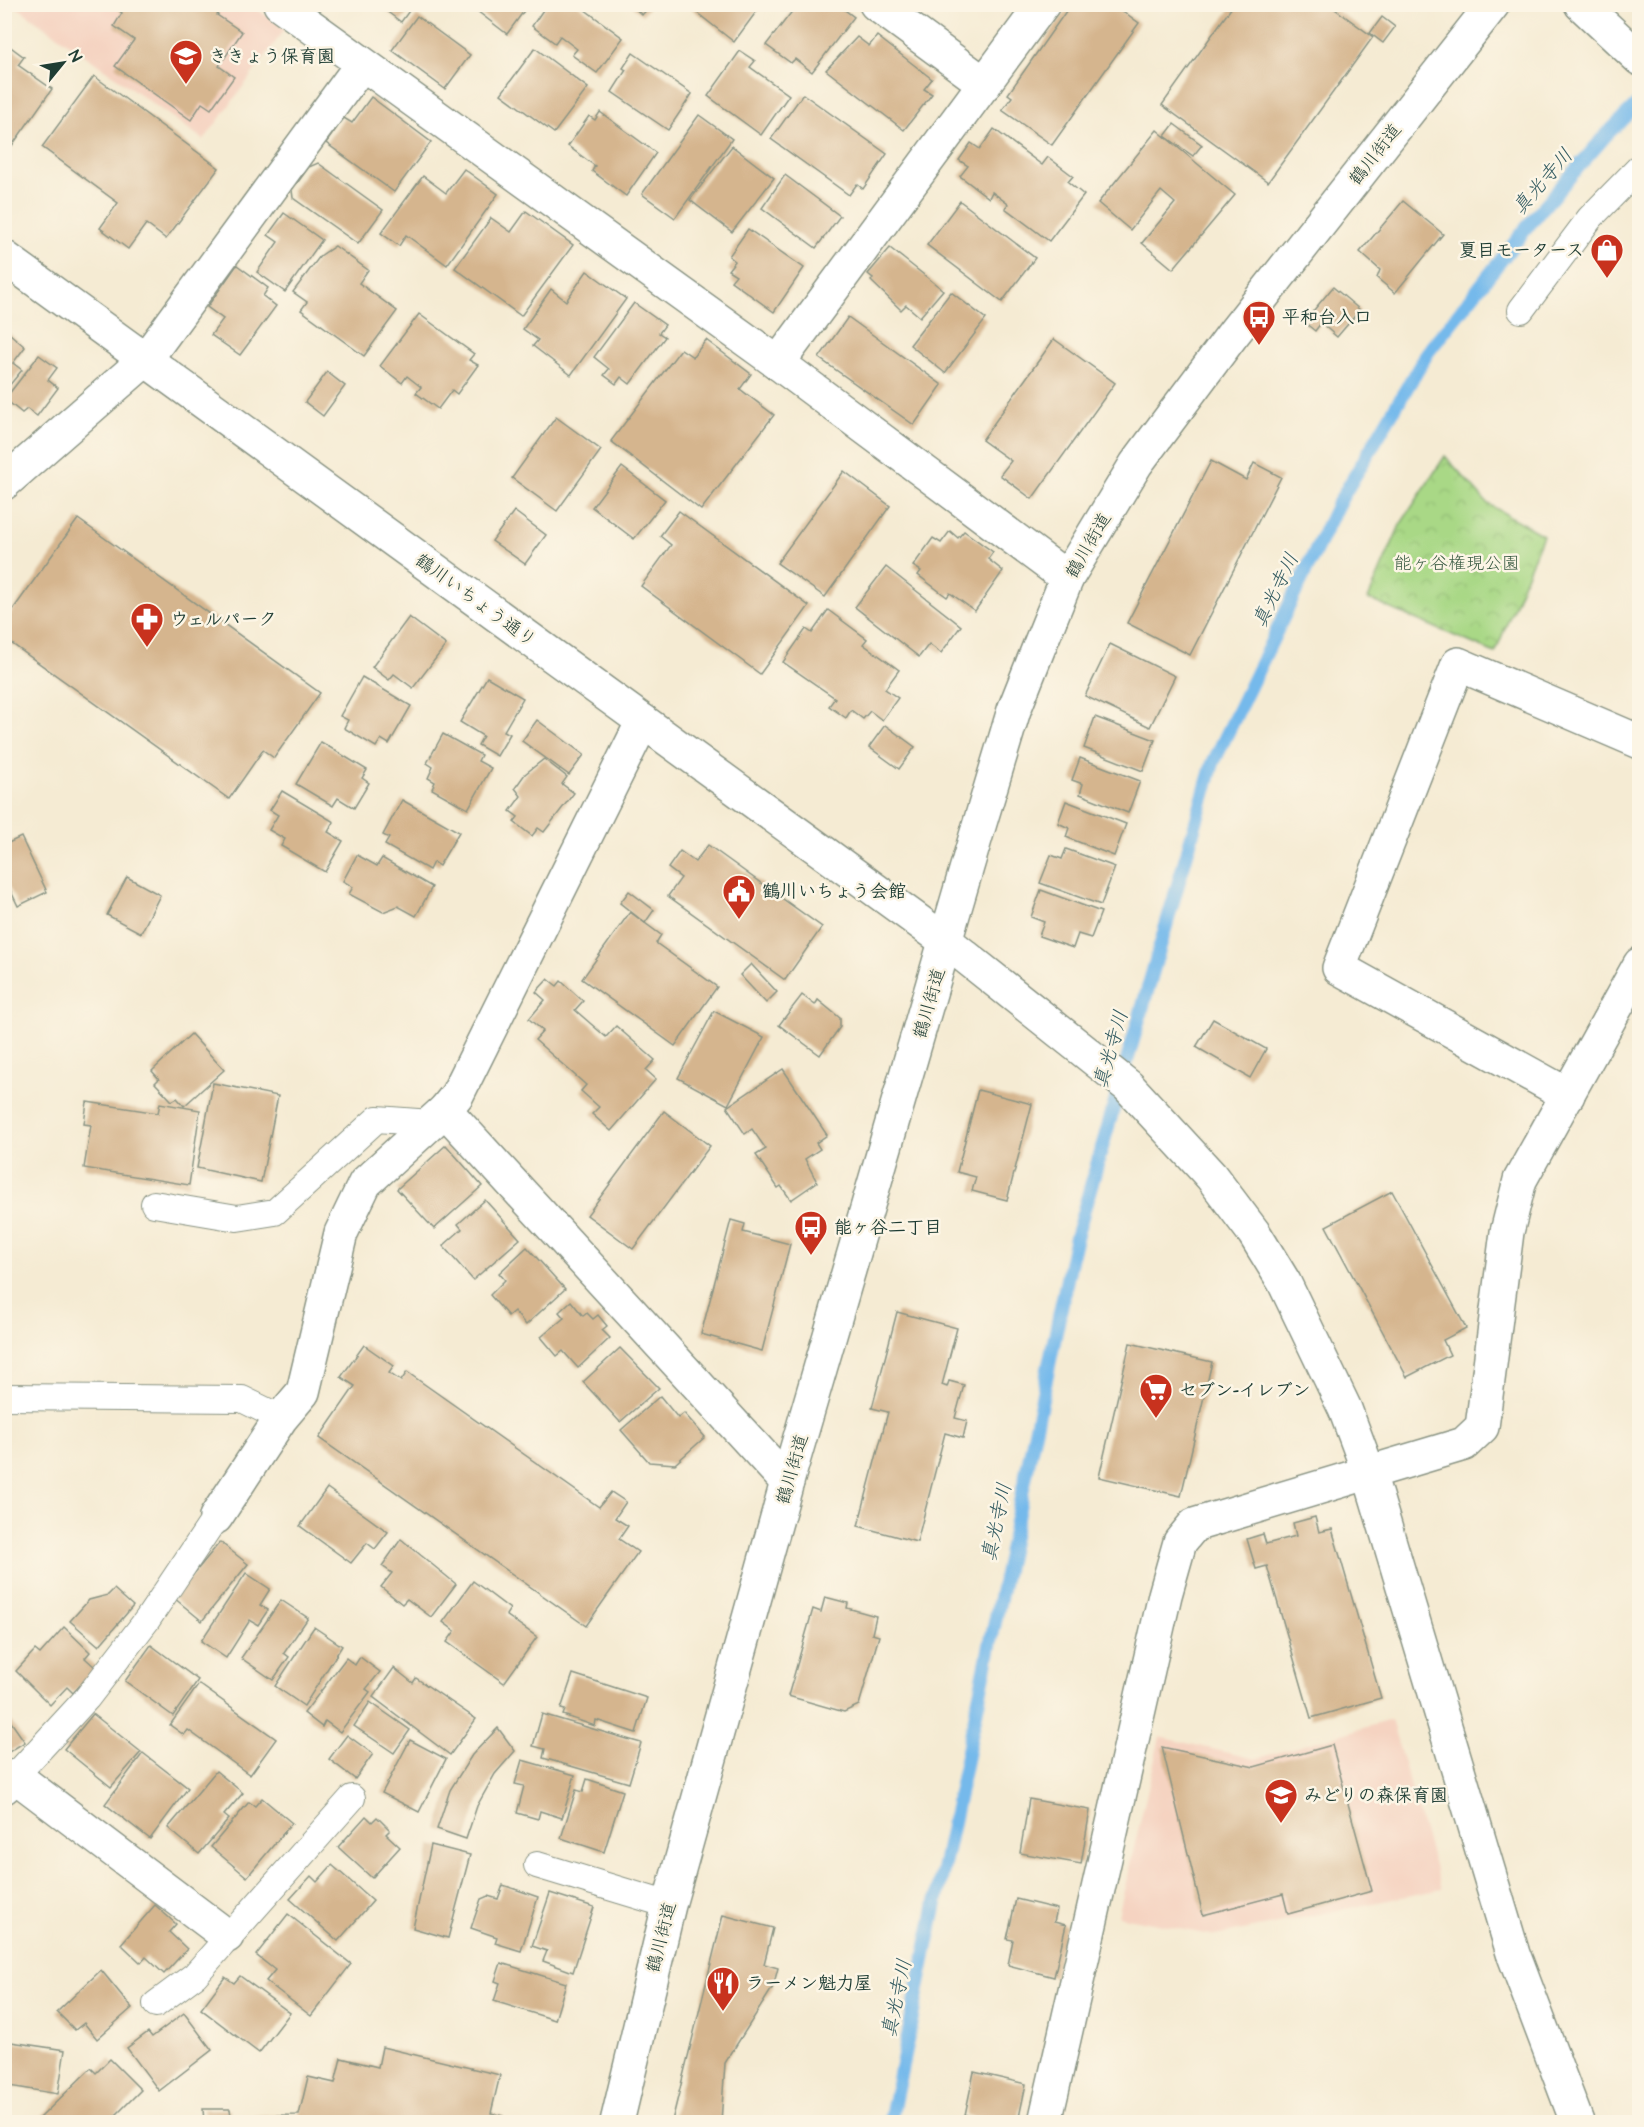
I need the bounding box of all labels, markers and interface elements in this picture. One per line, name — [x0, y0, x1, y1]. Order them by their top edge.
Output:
north arrow — [33, 33, 93, 93]
school or university icon: ききょう保育園 — [168, 38, 204, 85]
place label: ききょう保育園 — [209, 44, 335, 69]
text: N — [63, 46, 87, 66]
street label: 鶴川街道 — [1343, 118, 1407, 190]
water label: 真光寺川 — [1506, 142, 1580, 221]
shop icon: 夏目モータース — [1589, 232, 1625, 279]
place label: 夏目モータース — [1459, 238, 1584, 263]
bus stop icon: 平和台入口 — [1241, 299, 1277, 346]
place label: 平和台入口 — [1282, 305, 1372, 330]
street label: 鶴川街道 — [1060, 508, 1117, 583]
street label: 鶴川いちょう通り — [410, 548, 541, 653]
water label: 真光寺川 — [1246, 548, 1306, 633]
park label: 能ヶ谷権現公園 — [1394, 551, 1520, 576]
pharmacy icon: ウェルパーク — [129, 601, 165, 648]
place label: ウェルパーク — [170, 607, 277, 632]
public building icon: 鶴川いちょう会館 — [721, 873, 757, 920]
place label: 鶴川いちょう会館 — [762, 879, 906, 904]
street label: 鶴川街道 — [908, 965, 951, 1041]
water label: 真光寺川 — [1086, 1007, 1135, 1092]
bus stop icon: 能ヶ谷二丁目 — [793, 1209, 829, 1256]
place label: 能ヶ谷二丁目 — [834, 1215, 942, 1240]
supermarket icon: セブン-イレブン — [1138, 1372, 1174, 1419]
place label: セブン-イレブン — [1179, 1378, 1311, 1403]
street label: 鶴川街道 — [771, 1431, 814, 1507]
water label: 真光寺川 — [975, 1480, 1019, 1564]
school or university icon: みどりの森保育園 — [1263, 1777, 1299, 1824]
place label: みどりの森保育園 — [1304, 1783, 1448, 1808]
street label: 鶴川街道 — [641, 1899, 682, 1975]
water label: 真光寺川 — [875, 1956, 919, 2040]
restaurant icon: ラーメン魁力屋 — [705, 1965, 741, 2012]
place label: ラーメン魁力屋 — [746, 1971, 872, 1996]

